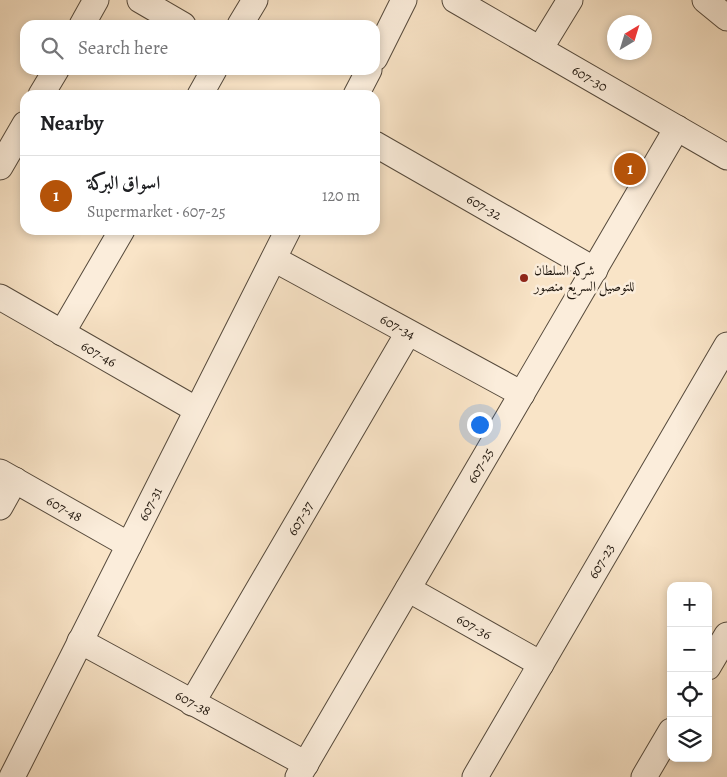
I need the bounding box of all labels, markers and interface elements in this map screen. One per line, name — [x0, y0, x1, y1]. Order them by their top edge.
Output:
north arrow — [607, 15, 652, 60]
search box — [20, 20, 380, 75]
icon: search — [38, 34, 66, 62]
text: Search here — [78, 35, 168, 61]
street label: 607-30 — [568, 61, 611, 96]
text: Nearby — [40, 109, 103, 137]
pin: 1 — [614, 150, 646, 188]
text: اسواق البركة — [87, 170, 160, 196]
text: 1 — [53, 185, 59, 207]
text: 120 m — [322, 185, 360, 207]
street label: 607-32 — [463, 189, 505, 225]
text: Supermarket · 607-25 — [87, 201, 226, 223]
place label: شركه السلطان للتوصيل السريع منصور — [532, 261, 635, 300]
marker: شركه السلطان للتوصيل السريع منصور — [518, 272, 530, 284]
street label: 607-34 — [377, 310, 419, 344]
street label: 607-46 — [77, 336, 120, 372]
your location — [467, 412, 493, 438]
street label: 607-25 — [463, 444, 498, 487]
street label: 607-31 — [134, 484, 167, 524]
street label: 607-48 — [43, 491, 86, 527]
street label: 607-37 — [283, 498, 318, 539]
street label: 607-23 — [584, 540, 619, 582]
map controls — [667, 582, 712, 762]
button: + — [667, 582, 712, 627]
street label: 607-36 — [453, 609, 495, 644]
button: − — [667, 627, 712, 672]
button: locate — [667, 672, 712, 717]
street label: 607-38 — [172, 686, 214, 721]
button: layers — [667, 717, 712, 762]

